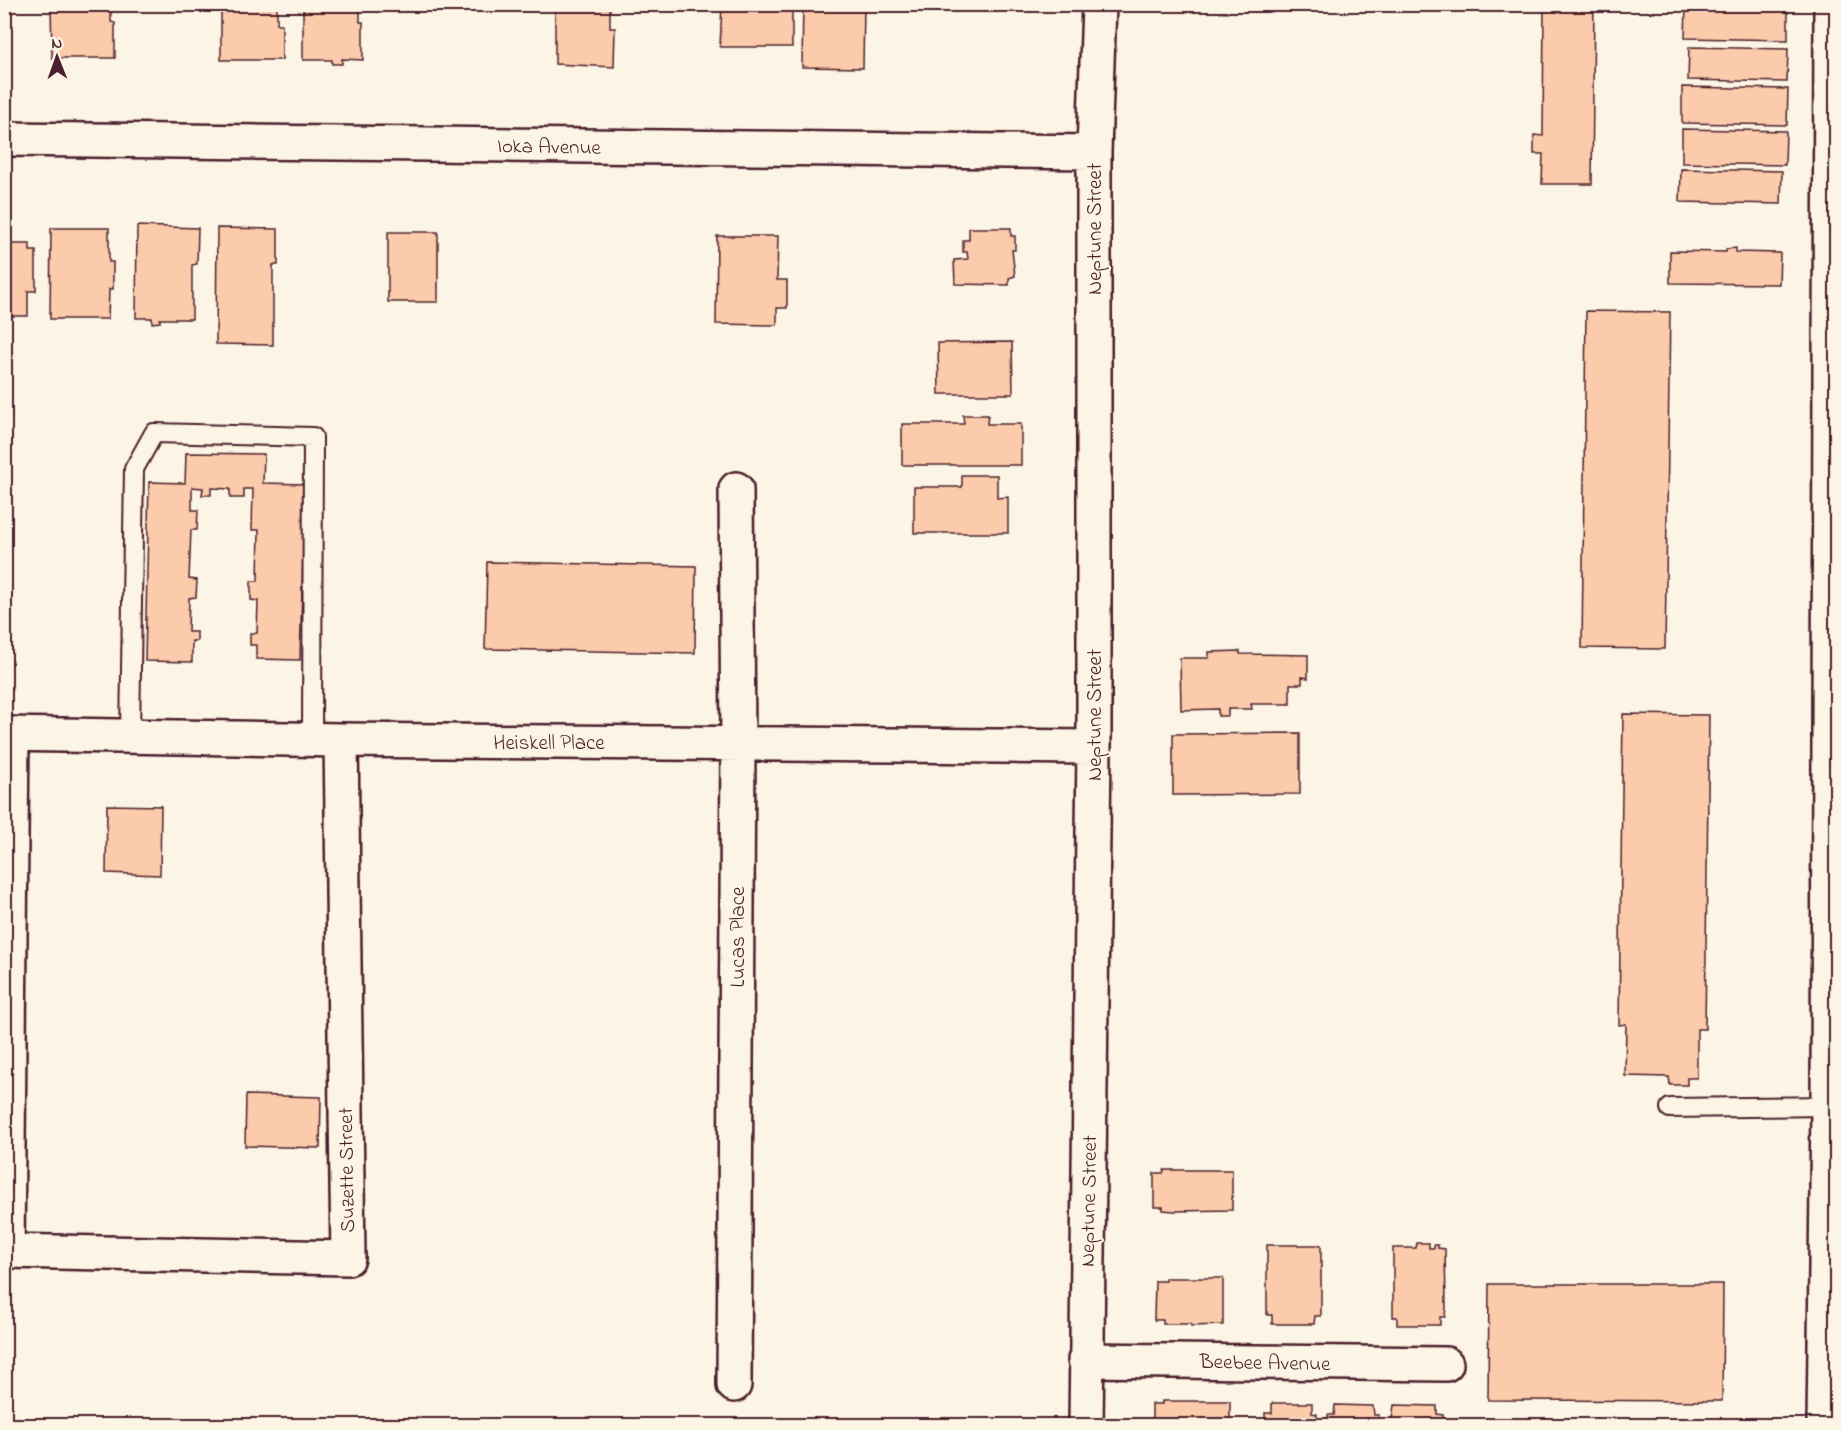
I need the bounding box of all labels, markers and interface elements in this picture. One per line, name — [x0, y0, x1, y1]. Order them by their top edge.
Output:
north arrow — [27, 27, 87, 87]
text: N — [51, 32, 63, 56]
street label: Ioka Avenue — [497, 132, 602, 164]
street label: Neptune Street — [1081, 163, 1111, 295]
street label: Neptune Street — [1081, 649, 1111, 781]
street label: Heiskell Place — [493, 729, 605, 759]
street label: Lucas Place — [724, 886, 754, 987]
street label: Suzette Street — [332, 1107, 364, 1233]
street label: Neptune Street — [1074, 1135, 1106, 1267]
street label: Beebee Avenue — [1198, 1348, 1331, 1380]

